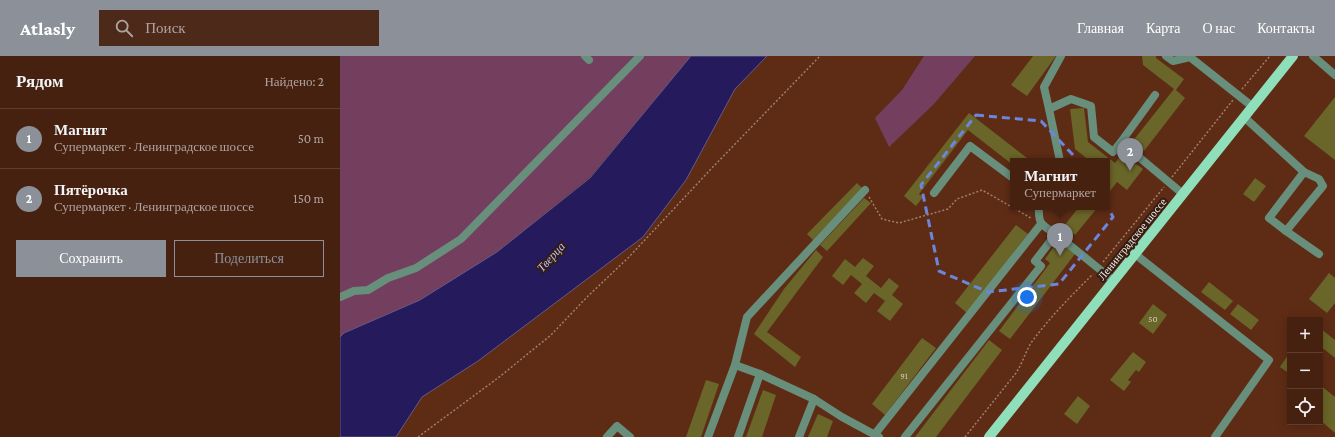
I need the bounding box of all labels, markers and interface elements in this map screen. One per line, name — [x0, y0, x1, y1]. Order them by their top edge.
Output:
search box — [99, 10, 379, 46]
icon: search — [113, 17, 135, 39]
text: Atlasly — [20, 18, 75, 39]
text: Поиск — [145, 20, 186, 36]
text: Главная — [1077, 20, 1124, 36]
text: Карта — [1146, 20, 1181, 36]
text: О нас — [1203, 20, 1235, 36]
text: Контакты — [1257, 20, 1315, 36]
text: Рядом — [16, 72, 64, 91]
text: Найдено: 2 — [264, 74, 324, 89]
text: Магнит — [54, 122, 107, 138]
text: 1 — [27, 131, 31, 146]
text: 50 m — [298, 131, 324, 146]
pin: 2 — [1117, 138, 1143, 171]
text: Супермаркет · Ленинградское шоссе — [54, 139, 254, 154]
popup — [1010, 158, 1110, 210]
text: Магнит — [1024, 168, 1077, 184]
text: Пятёрочка — [54, 182, 128, 198]
text: Супермаркет — [1024, 185, 1096, 200]
text: 2 — [26, 191, 32, 206]
text: 150 m — [293, 191, 324, 206]
street label: Ленинградское шоссе — [1095, 196, 1169, 282]
text: Супермаркет · Ленинградское шоссе — [54, 199, 254, 214]
pin: 1 — [1047, 223, 1073, 256]
water label: Тверца — [534, 239, 568, 275]
button: Сохранить — [16, 240, 166, 277]
button: Поделиться — [174, 240, 324, 277]
your location — [1017, 287, 1037, 307]
house number: 50 — [1148, 314, 1158, 324]
map controls — [1287, 317, 1323, 425]
button: + — [1287, 317, 1323, 353]
button: − — [1287, 353, 1323, 389]
house number: 91 — [900, 371, 908, 381]
button: locate — [1287, 389, 1323, 425]

